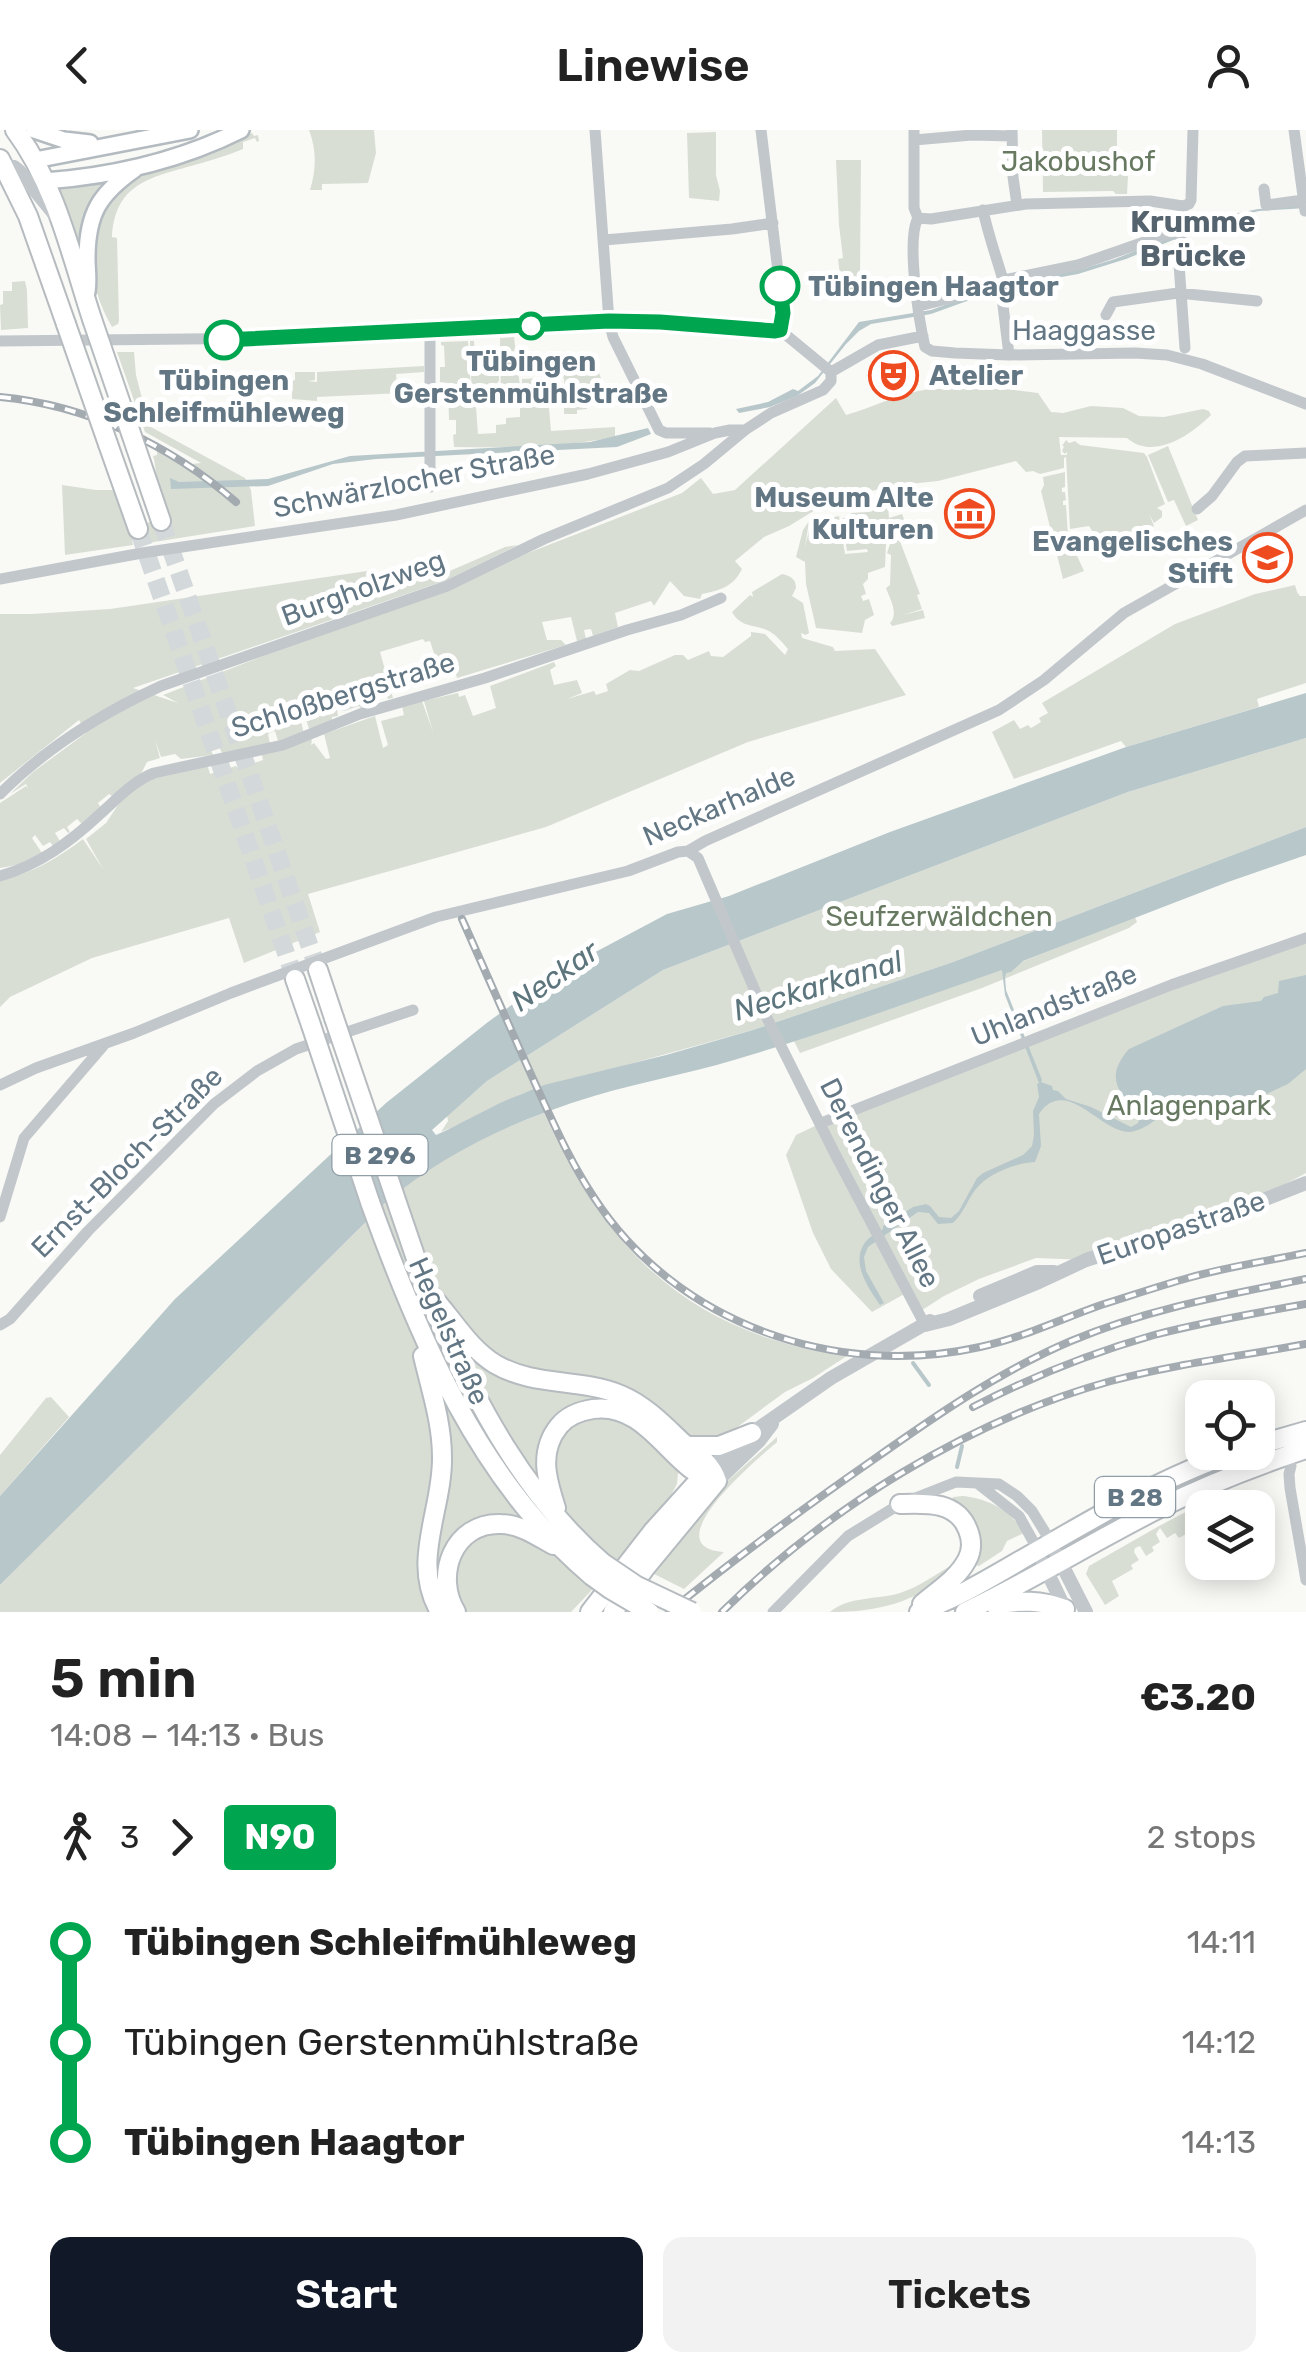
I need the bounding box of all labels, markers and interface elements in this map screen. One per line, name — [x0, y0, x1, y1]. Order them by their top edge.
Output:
icon: back — [50, 38, 105, 93]
icon: person — [1201, 38, 1256, 93]
text: Linewise — [556, 39, 750, 92]
park label: Jakobushof — [1001, 145, 1155, 178]
district label: Krumme Brücke — [1130, 204, 1256, 274]
marker: Tübingen Haagtor — [761, 267, 799, 305]
place label: Tübingen Haagtor — [808, 270, 1059, 303]
marker: Tübingen Gerstenmühlstraße — [518, 313, 544, 339]
street label: Haaggasse — [1012, 314, 1156, 347]
marker: Tübingen Schleifmühleweg — [205, 321, 243, 359]
place label: Tübingen Gerstenmühlstraße — [394, 345, 668, 410]
theatre icon: Atelier — [868, 349, 920, 401]
place label: Atelier — [929, 359, 1023, 392]
place label: Tübingen Schleifmühleweg — [103, 364, 345, 429]
street label: Schwärzlocher Straße — [270, 437, 558, 525]
place label: Museum Alte Kulturen — [754, 481, 934, 546]
museum icon: Museum Alte Kulturen — [943, 487, 995, 539]
place label: Evangelisches Stift — [1032, 525, 1233, 590]
school or university icon: Evangelisches Stift — [1242, 531, 1294, 583]
street label: Burgholzweg — [277, 543, 449, 633]
street label: Schloßbergstraße — [227, 645, 459, 745]
street label: Neckarhalde — [638, 759, 800, 853]
park label: Seufzerwäldchen — [825, 900, 1053, 933]
water label: Neckar — [504, 932, 607, 1019]
water label: Neckarkanal — [729, 943, 908, 1029]
street label: Uhlandstraße — [966, 957, 1142, 1053]
street label: Ernst-Bloch-Straße — [25, 1060, 229, 1264]
street label: Derendinger Allee — [813, 1073, 947, 1293]
park label: Anlagenpark — [1107, 1089, 1272, 1122]
road number: B 296 — [332, 1135, 428, 1175]
street label: Europastraße — [1093, 1184, 1269, 1272]
street label: Hegelstraße — [402, 1252, 496, 1410]
map controls — [1185, 1380, 1275, 1580]
button: locate — [1185, 1380, 1275, 1470]
road number: B 28 — [1095, 1477, 1175, 1517]
button: layers — [1185, 1490, 1275, 1580]
text: 5 min — [50, 1646, 197, 1711]
text: €3.20 — [1140, 1674, 1256, 1720]
text: 14:08 – 14:13 · Bus — [50, 1716, 324, 1754]
icon: walk — [50, 1810, 105, 1865]
icon: forward — [154, 1810, 209, 1865]
text: N90 — [244, 1816, 316, 1858]
text: 3 — [120, 1818, 139, 1856]
text: 2 stops — [1147, 1818, 1256, 1856]
text: Tübingen Schleifmühleweg — [124, 1919, 637, 1965]
text: 14:11 — [1187, 1923, 1256, 1961]
text: Tübingen Gerstenmühlstraße — [124, 2019, 639, 2065]
text: 14:12 — [1182, 2023, 1256, 2061]
text: Tübingen Haagtor — [124, 2119, 464, 2165]
text: 14:13 — [1181, 2123, 1256, 2161]
button: Start — [50, 2237, 643, 2352]
button: Tickets — [663, 2237, 1256, 2352]

